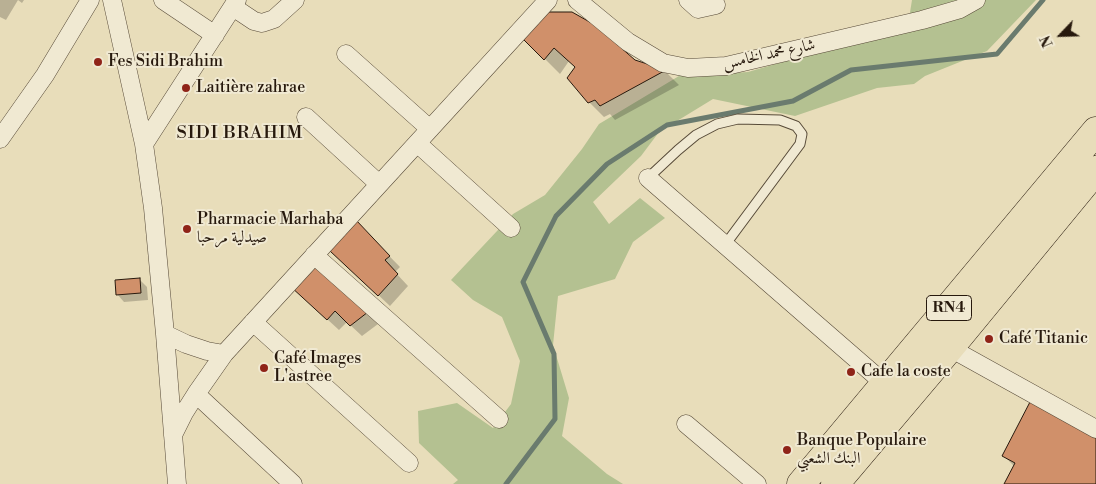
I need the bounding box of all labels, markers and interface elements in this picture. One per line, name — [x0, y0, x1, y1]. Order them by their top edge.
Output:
north arrow — [1036, 10, 1086, 60]
text: N — [1037, 32, 1058, 50]
street label: شارع محمد الخامس — [721, 36, 817, 74]
place label: Fes Sidi Brahim — [108, 52, 223, 72]
marker: Fes Sidi Brahim — [92, 56, 104, 68]
place label: Laitière zahrae — [196, 78, 305, 98]
marker: Laitière zahrae — [180, 82, 192, 94]
district label: SIDI BRAHIM — [175, 123, 305, 145]
place label: Pharmacie Marhaba صيدلية مرحبا — [197, 210, 343, 248]
marker: Pharmacie Marhaba صيدلية مرحبا — [181, 223, 193, 235]
road number: RN4 — [926, 296, 972, 320]
place label: Café Titanic — [999, 329, 1088, 349]
marker: Café Titanic — [983, 333, 995, 345]
place label: Café Images L'astree — [274, 349, 361, 387]
marker: Café Images L'astree — [258, 362, 270, 374]
place label: Cafe la coste — [861, 362, 951, 382]
marker: Cafe la coste — [845, 366, 857, 378]
place label: Banque Populaire البنك الشعبي — [797, 431, 926, 469]
marker: Banque Populaire البنك الشعبي — [781, 444, 793, 456]

